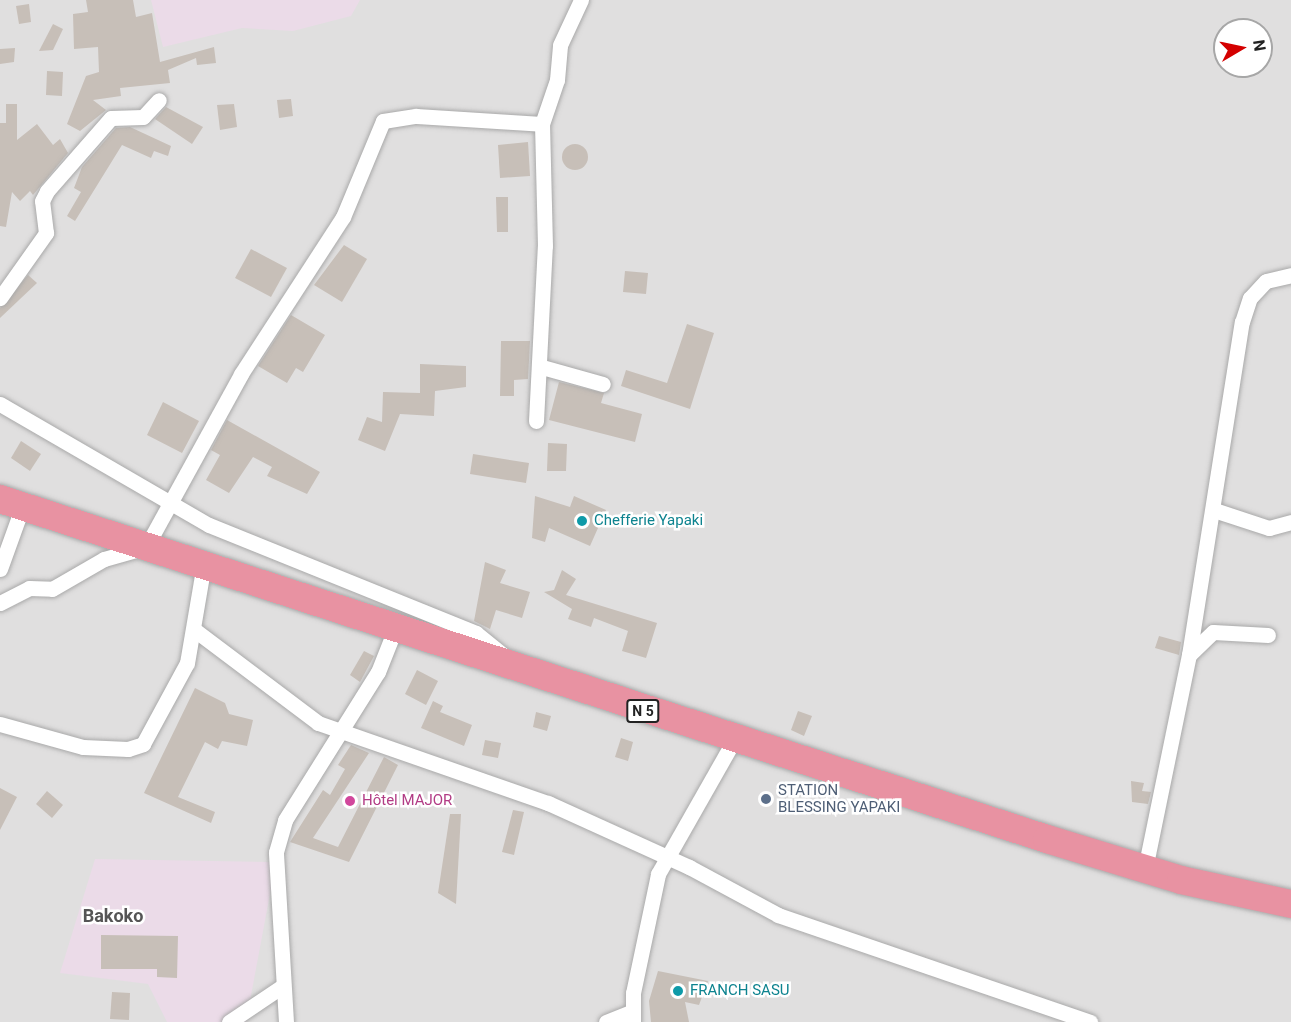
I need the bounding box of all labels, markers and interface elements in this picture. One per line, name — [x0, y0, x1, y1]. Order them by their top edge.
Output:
north arrow — [1213, 18, 1273, 78]
text: N — [1249, 38, 1270, 52]
place label: Chefferie Yapaki — [594, 512, 703, 530]
marker: Chefferie Yapaki — [575, 514, 589, 528]
road number: N 5 — [625, 700, 661, 722]
place label: STATION BLESSING YAPAKI — [778, 781, 900, 816]
place label: Hôtel MAJOR — [362, 792, 452, 810]
marker: STATION BLESSING YAPAKI — [759, 792, 773, 806]
marker: Hôtel MAJOR — [343, 794, 357, 808]
district label: Bakoko — [83, 905, 143, 927]
place label: FRANCH SASU — [690, 982, 790, 1000]
marker: FRANCH SASU — [671, 984, 685, 998]

